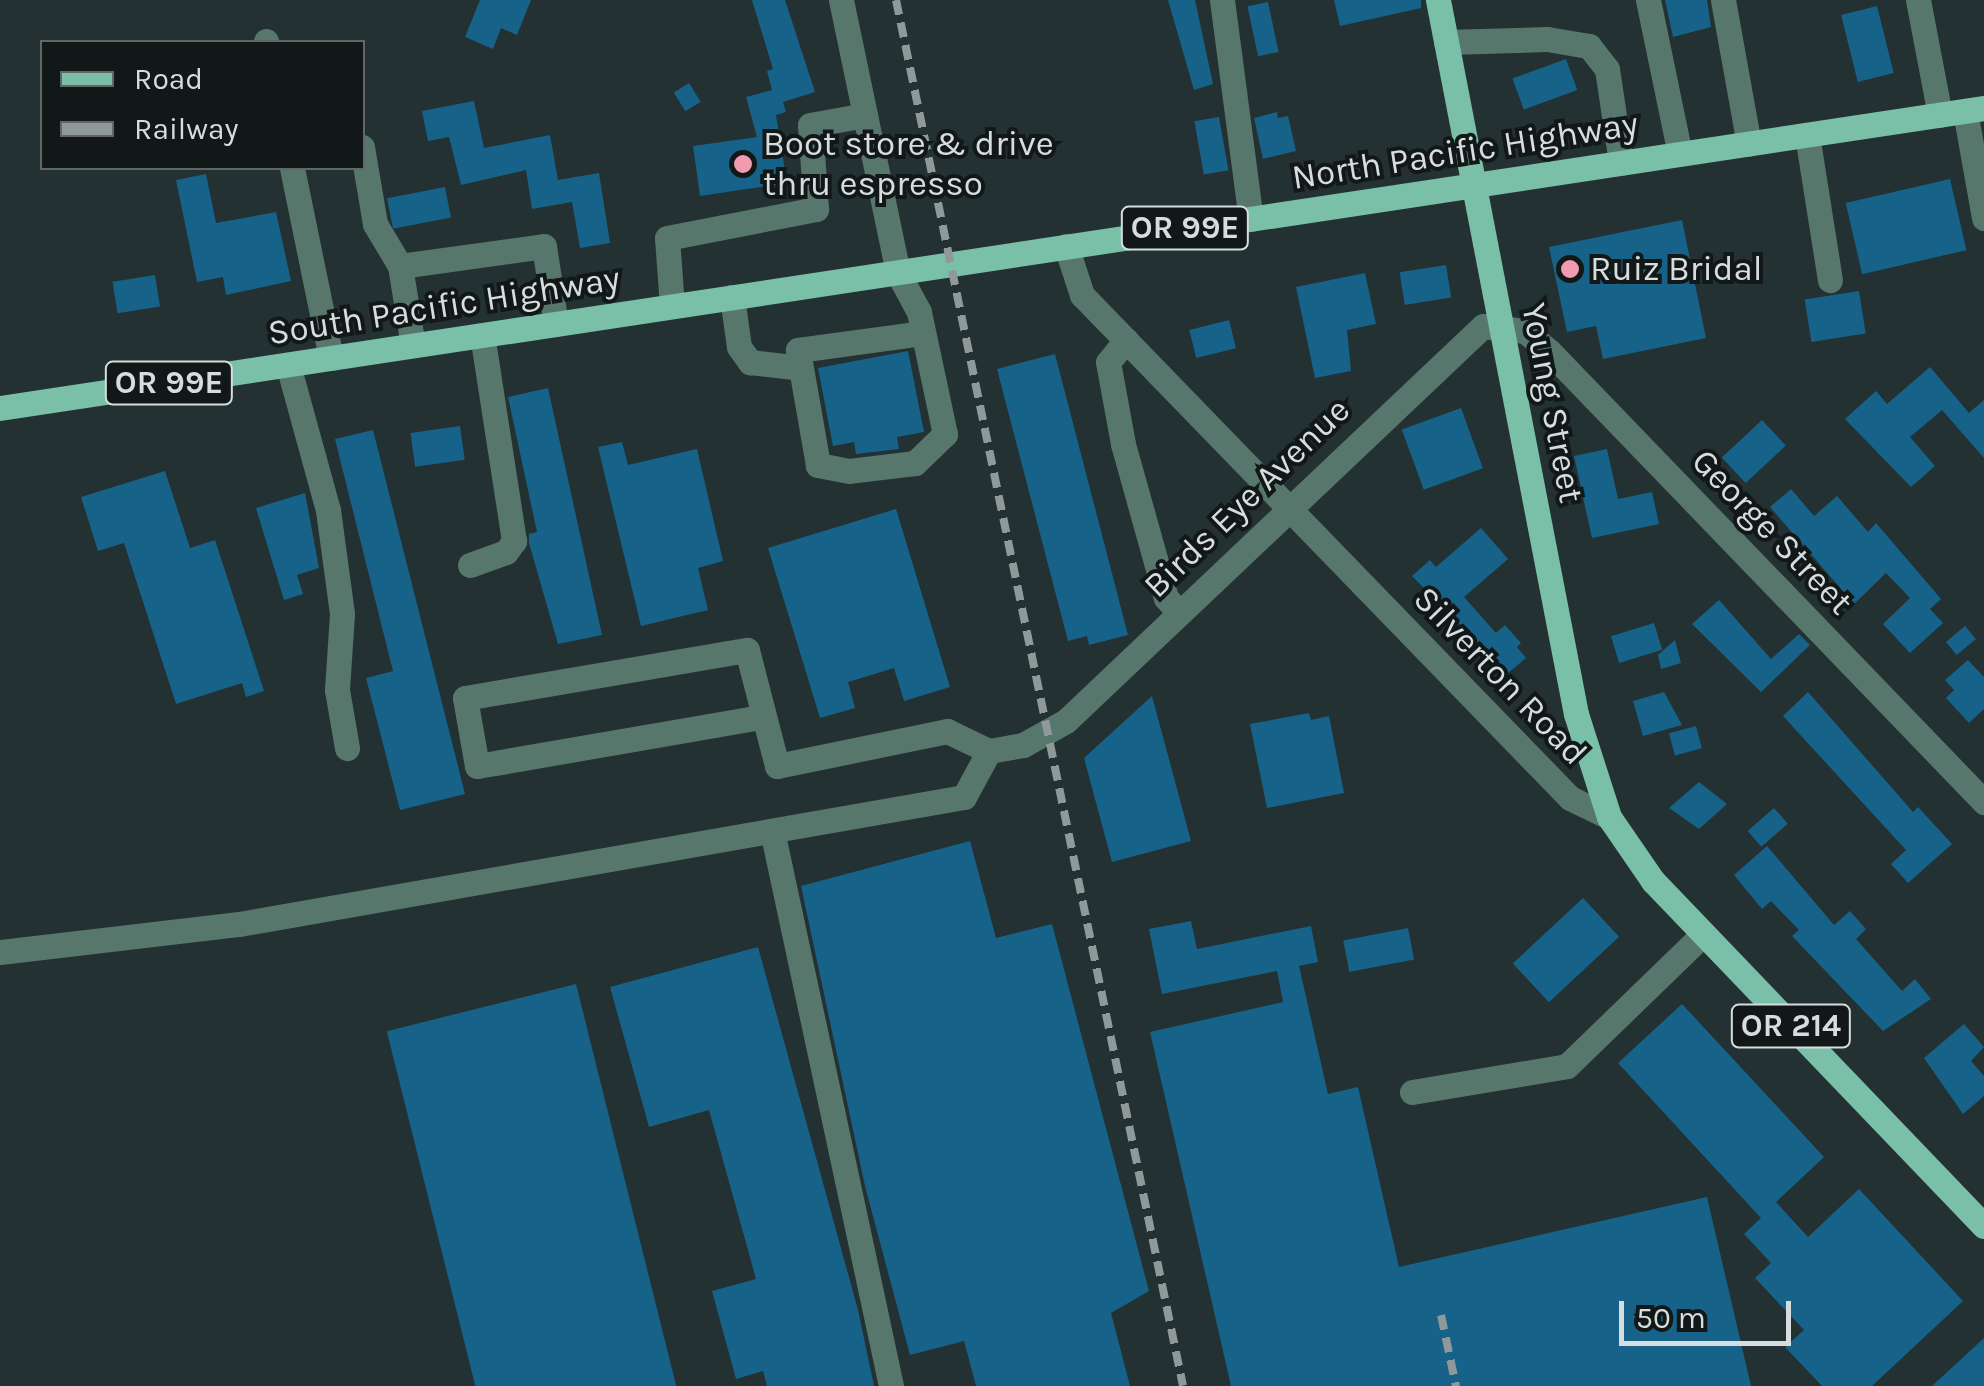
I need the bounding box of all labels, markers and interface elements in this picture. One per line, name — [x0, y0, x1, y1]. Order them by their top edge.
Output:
legend — [40, 40, 365, 170]
text: Road — [134, 61, 203, 97]
street label: North Pacific Highway — [1289, 103, 1641, 199]
text: Railway — [134, 111, 238, 147]
place label: Boot store & drive thru espresso — [763, 123, 1054, 205]
marker: Boot store & drive thru espresso — [732, 153, 754, 175]
road number: OR 99E — [1120, 201, 1250, 255]
place label: Ruiz Bridal — [1590, 248, 1763, 290]
street label: South Pacific Highway — [265, 257, 623, 355]
marker: Ruiz Bridal — [1559, 258, 1581, 280]
street label: Young Street — [1512, 300, 1592, 506]
road number: OR 99E — [104, 356, 234, 410]
street label: Birds Eye Avenue — [1135, 389, 1359, 607]
street label: George Street — [1683, 440, 1861, 624]
street label: Silverton Road — [1404, 578, 1596, 774]
road number: OR 214 — [1728, 999, 1854, 1053]
scale bar — [1624, 1281, 1796, 1343]
text: 50 m — [1636, 1300, 1706, 1336]

